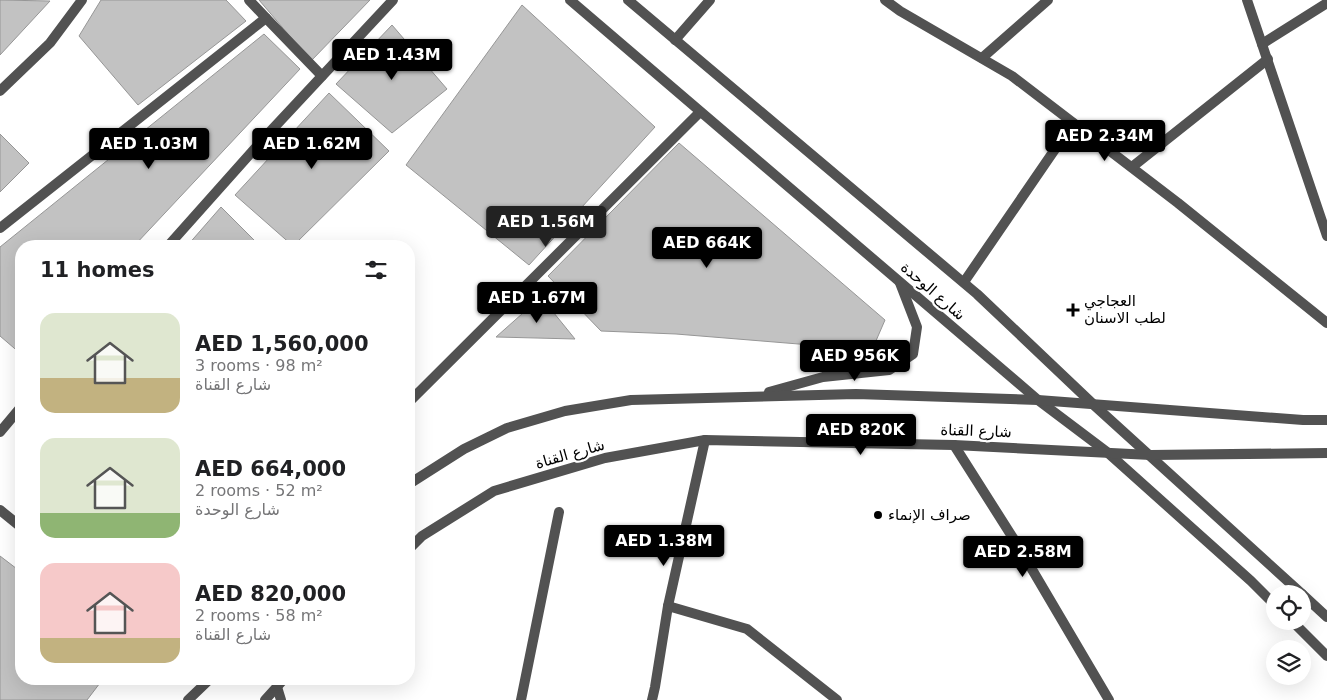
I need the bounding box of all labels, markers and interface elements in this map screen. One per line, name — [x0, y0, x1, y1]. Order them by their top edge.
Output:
pin: AED 1.43M — [335, 38, 449, 81]
text: AED 1.43M — [343, 45, 441, 64]
pin: AED 2.34M — [1048, 120, 1162, 162]
text: AED 2.34M — [1056, 126, 1154, 145]
pin: AED 1.03M — [92, 128, 206, 170]
pin: AED 1.62M — [255, 128, 369, 170]
text: AED 1.03M — [100, 134, 198, 153]
text: AED 1.62M — [263, 134, 361, 153]
pin: AED 1.56M — [489, 206, 603, 248]
text: AED 1.56M — [497, 212, 595, 231]
pin: AED 664K — [655, 226, 759, 269]
text: AED 664K — [663, 233, 751, 252]
icon: filters — [362, 256, 390, 284]
text: 11 homes — [40, 258, 155, 282]
street label: شارع الوحدة — [897, 258, 969, 324]
pin: AED 1.67M — [480, 282, 594, 324]
text: AED 1.67M — [488, 288, 586, 307]
place label: العجاجي لطب الاسنان — [1084, 292, 1166, 327]
marker: العجاجي لطب الاسنان — [1066, 303, 1080, 317]
text: AED 1,560,000 — [195, 332, 369, 356]
icon: home — [80, 333, 140, 393]
pin: AED 956K — [803, 340, 907, 382]
text: AED 956K — [811, 346, 899, 365]
text: 3 rooms · 98 m² — [195, 356, 323, 375]
text: شارع القناة — [195, 375, 271, 394]
pin: AED 820K — [809, 414, 913, 456]
text: AED 820K — [817, 420, 905, 439]
street label: شارع القناة — [940, 421, 1012, 441]
street label: شارع القناة — [533, 436, 607, 472]
text: AED 664,000 — [195, 457, 346, 481]
icon: home — [80, 458, 140, 518]
text: 2 rooms · 52 m² — [195, 481, 323, 500]
text: شارع الوحدة — [195, 500, 280, 519]
place label: صراف الإنماء — [888, 506, 971, 524]
marker: صراف الإنماء — [872, 509, 884, 521]
pin: AED 1.38M — [607, 524, 721, 567]
text: AED 1.38M — [615, 531, 713, 550]
pin: AED 2.58M — [966, 536, 1080, 578]
text: AED 2.58M — [974, 542, 1072, 561]
text: AED 820,000 — [195, 582, 346, 606]
icon: home — [80, 583, 140, 643]
map controls — [1266, 585, 1311, 685]
button: locate — [1266, 585, 1311, 630]
text: 2 rooms · 58 m² — [195, 606, 323, 625]
text: شارع القناة — [195, 625, 271, 644]
button: layers — [1266, 640, 1311, 685]

